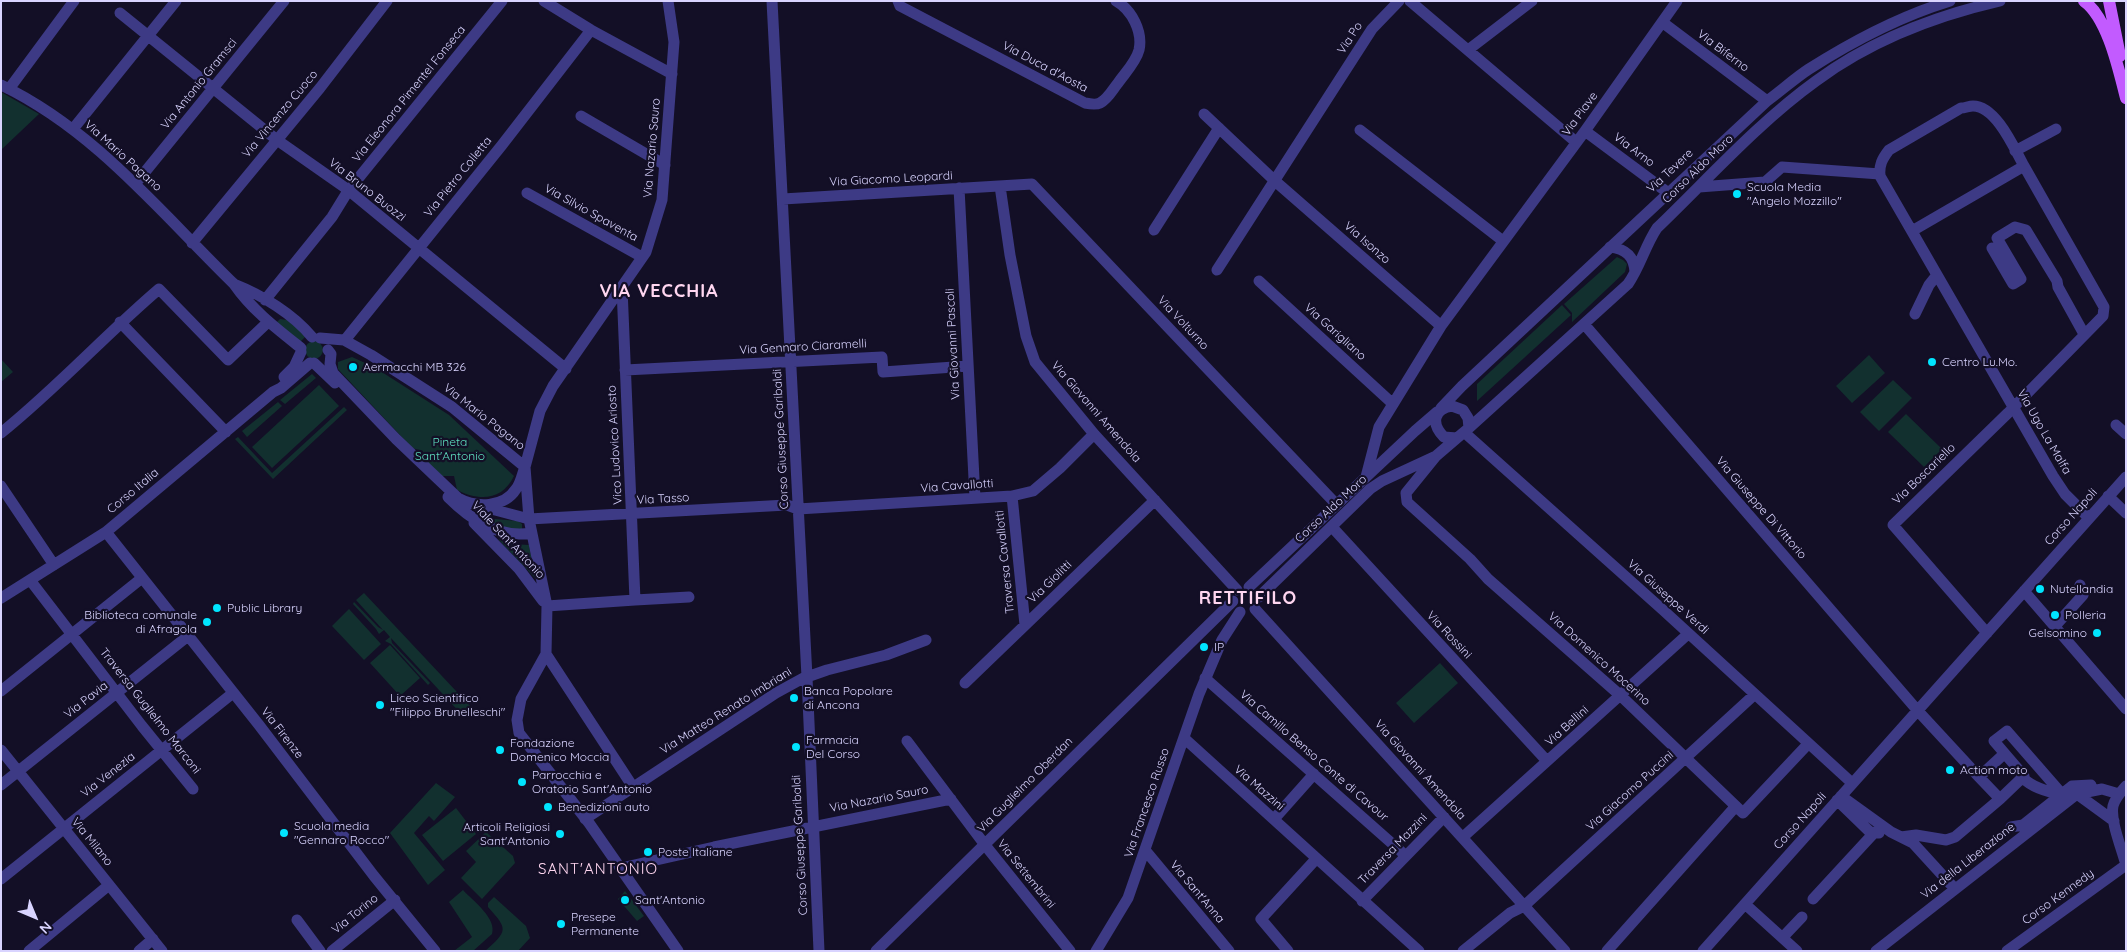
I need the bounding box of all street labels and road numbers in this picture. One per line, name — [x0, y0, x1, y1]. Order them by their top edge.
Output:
street label: Via Po — [1334, 19, 1366, 57]
street label: Via Eleonora Pimentel Fonseca — [349, 23, 469, 165]
street label: Via Biferno — [1694, 27, 1752, 75]
street label: Via Antonio Gramsci — [158, 36, 240, 132]
street label: Via Duca d'Aosta — [1000, 38, 1090, 96]
street label: Via Vincenzo Cuoco — [239, 67, 321, 161]
street label: Via Piave — [1559, 89, 1601, 139]
street label: Via Nazario Sauro — [640, 97, 664, 199]
street label: Via Mario Pagano — [81, 117, 165, 195]
street label: Via Arno — [1611, 130, 1657, 170]
street label: Corso Aldo Moro — [1660, 132, 1736, 206]
street label: Via Pietro Colletta — [421, 134, 495, 220]
street label: Via Tevere — [1644, 146, 1696, 196]
street label: Via Bruno Buozzi — [326, 155, 408, 225]
street label: Via Giacomo Leopardi — [829, 169, 953, 189]
street label: Via Silvio Spaventa — [542, 181, 640, 245]
street label: Via Isonzo — [1341, 219, 1393, 267]
street label: Via Giovanni Pascoli — [943, 288, 963, 400]
street label: Via Volturno — [1154, 293, 1212, 353]
street label: Via Garigliano — [1301, 300, 1369, 364]
street label: Via Gennaro Ciaramelli — [739, 336, 867, 358]
street label: Via Giovanni Amendola — [1048, 358, 1144, 466]
street label: Corso Giuseppe Garibaldi — [770, 368, 792, 510]
street label: Via Mario Pagano — [440, 381, 528, 453]
street label: Vico Ludovico Ariosto — [605, 385, 625, 505]
street label: Via Ugo La Malfa — [2014, 387, 2074, 477]
street label: Via Boscariello — [1890, 440, 1958, 508]
street label: Via Giuseppe Di Vittorio — [1713, 454, 1809, 562]
street label: Corso Italia — [104, 465, 162, 517]
street label: Corso Aldo Moro — [1292, 472, 1370, 546]
street label: Via Cavallotti — [920, 476, 994, 496]
street label: Corso Napoli — [2042, 486, 2100, 548]
street label: Via Tasso — [636, 490, 690, 508]
street label: Viale Sant'Antonio — [468, 498, 548, 582]
street label: Traversa Cavallotti — [992, 510, 1018, 614]
street label: Via Giuseppe Verdi — [1624, 557, 1712, 637]
street label: Via Giolitti — [1025, 558, 1075, 606]
street label: Via Rossini — [1423, 608, 1475, 662]
street label: Via Domenico Mocerino — [1545, 609, 1653, 709]
street label: Traversa Guglielmo Marconi — [96, 645, 204, 777]
street label: Via Matteo Renato Imbriani — [658, 665, 794, 757]
street label: Via Pavia — [61, 678, 111, 722]
street label: Via Camillo Benso Conte di Cavour — [1237, 687, 1391, 825]
street label: Via Bellini — [1542, 703, 1592, 749]
street label: Via Firenze — [258, 705, 306, 761]
street label: Via Giovanni Amendola — [1371, 717, 1469, 823]
street label: Via Guglielmo Oberdan — [974, 734, 1076, 836]
street label: Via Francesco Russo — [1121, 746, 1173, 860]
street label: Via Giacomo Puccini — [1583, 748, 1677, 834]
street label: Via Venezia — [78, 749, 138, 801]
street label: Via Mazzini — [1231, 762, 1287, 814]
street label: Corso Giuseppe Garibaldi — [789, 774, 811, 916]
street label: Via Nazario Sauro — [828, 782, 930, 816]
street label: Corso Napoli — [1771, 790, 1829, 852]
street label: Traversa Mazzini — [1356, 811, 1430, 887]
street label: Via Milano — [68, 815, 116, 869]
street label: Via della Liberazione — [1918, 820, 2018, 902]
street label: Via Settembrini — [994, 837, 1058, 911]
street label: Via Sant'Anna — [1167, 858, 1227, 926]
street label: Corso Kennedy — [2019, 866, 2097, 928]
street label: Via Torino — [329, 891, 381, 937]

